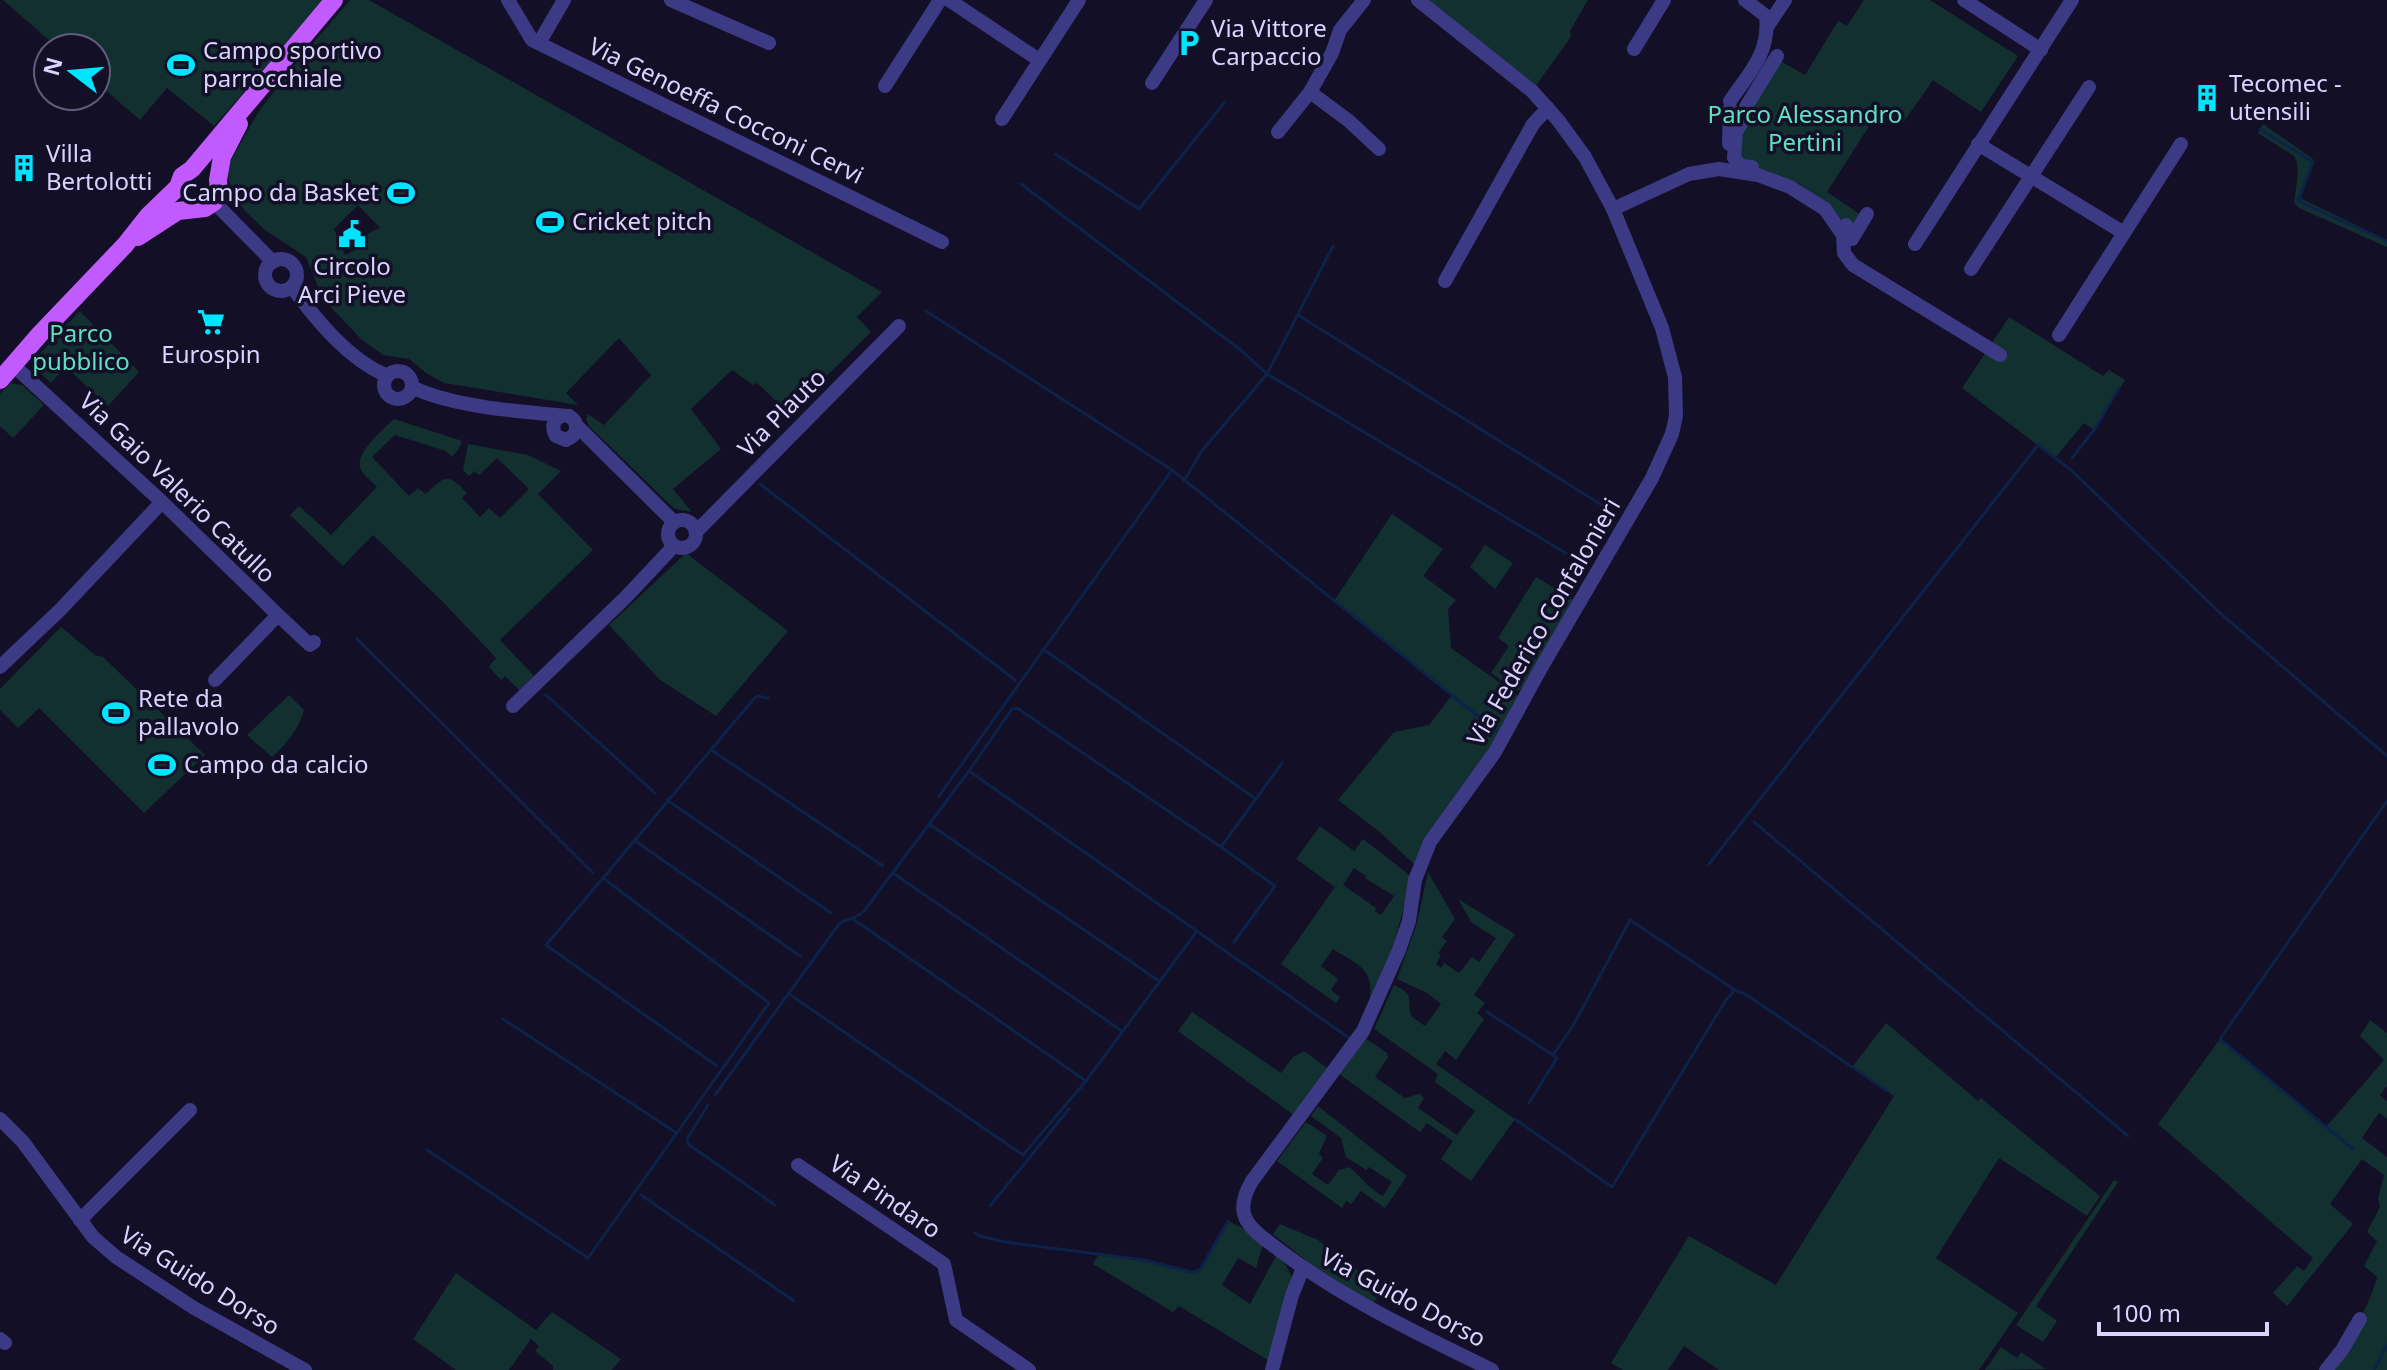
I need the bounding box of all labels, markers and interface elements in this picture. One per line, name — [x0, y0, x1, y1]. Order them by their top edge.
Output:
place label: Via Vittore Carpaccio — [1211, 11, 1327, 72]
parking icon: Via Vittore Carpaccio — [1174, 28, 1204, 58]
street label: Via Genoeffa Cocconi Cervi — [584, 29, 870, 191]
north arrow — [32, 32, 112, 112]
place label: Campo sportivo parrocchiale — [203, 33, 382, 94]
sports icon: Campo sportivo parrocchiale — [166, 50, 196, 80]
text: N — [35, 53, 69, 79]
place label: Tecomec - utensili — [2229, 66, 2342, 127]
building icon: Tecomec - utensili — [2192, 83, 2222, 113]
park label: Parco Alessandro Pertini — [1708, 97, 1902, 158]
place label: Villa Bertolotti — [46, 136, 152, 197]
building icon: Villa Bertolotti — [9, 153, 39, 183]
place label: Campo da Basket — [182, 175, 379, 208]
sports icon: Campo da Basket — [386, 178, 416, 208]
place label: Cricket pitch — [572, 204, 712, 237]
sports icon: Cricket pitch — [535, 207, 565, 237]
public building icon: Circolo Arci Pieve — [337, 219, 367, 249]
place label: Circolo Arci Pieve — [298, 249, 406, 310]
supermarket icon: Eurospin — [196, 307, 226, 337]
park label: Parco pubblico — [32, 316, 130, 377]
place label: Eurospin — [161, 337, 261, 370]
street label: Via Plauto — [729, 360, 832, 463]
street label: Via Gaio Valerio Catullo — [73, 384, 283, 590]
street label: Via Federico Confalonieri — [1458, 491, 1627, 751]
place label: Rete da pallavolo — [138, 681, 240, 742]
sports icon: Rete da pallavolo — [101, 698, 131, 728]
place label: Campo da calcio — [184, 747, 368, 780]
sports icon: Campo da calcio — [147, 750, 177, 780]
street label: Via Pindaro — [824, 1146, 948, 1245]
street label: Via Guido Dorso — [115, 1217, 287, 1342]
street label: Via Guido Dorso — [1315, 1239, 1492, 1354]
scale bar — [2099, 1286, 2267, 1336]
text: 100 m — [2111, 1296, 2181, 1329]

